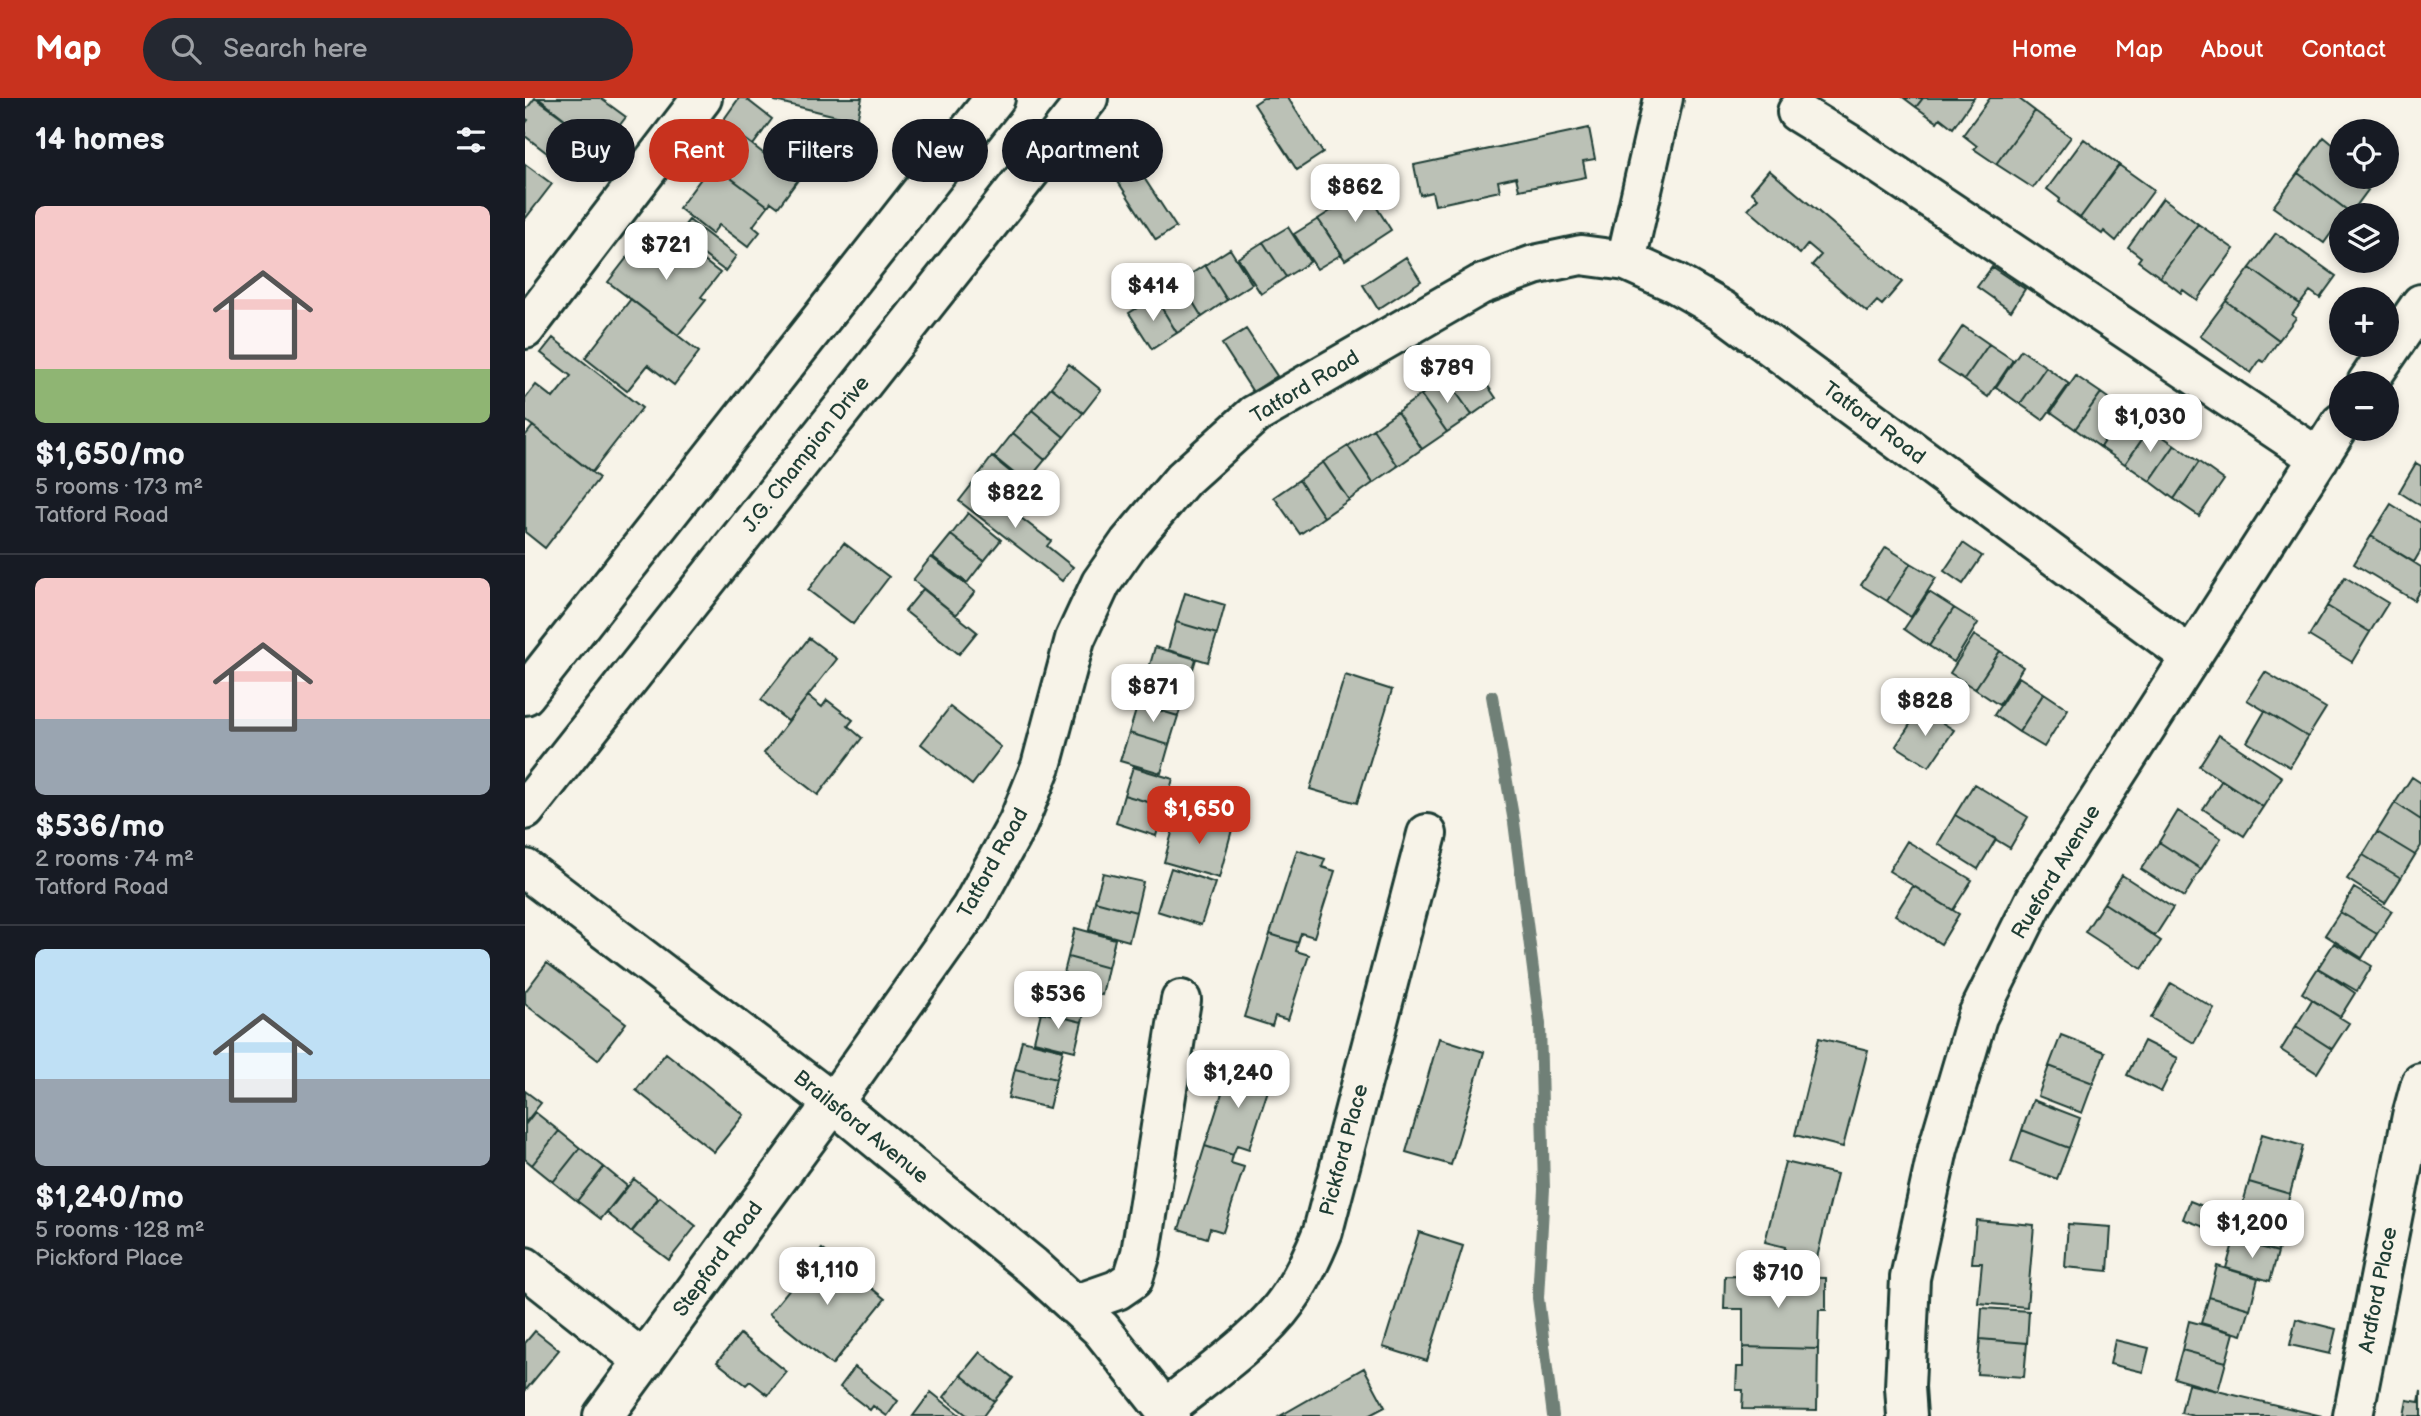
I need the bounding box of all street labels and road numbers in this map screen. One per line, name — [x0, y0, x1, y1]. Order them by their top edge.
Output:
street label: Tatford Road — [1246, 345, 1364, 429]
street label: J.G. Champion Drive — [737, 371, 875, 537]
street label: Tatford Road — [1818, 376, 1930, 470]
street label: Rueford Avenue — [2006, 800, 2106, 944]
street label: Tatford Road — [952, 804, 1034, 922]
street label: Brailsford Avenue — [788, 1065, 934, 1189]
street label: Pickford Place — [1314, 1081, 1374, 1219]
street label: Stepford Road — [668, 1197, 768, 1321]
street label: Ardford Place — [2354, 1225, 2402, 1355]

